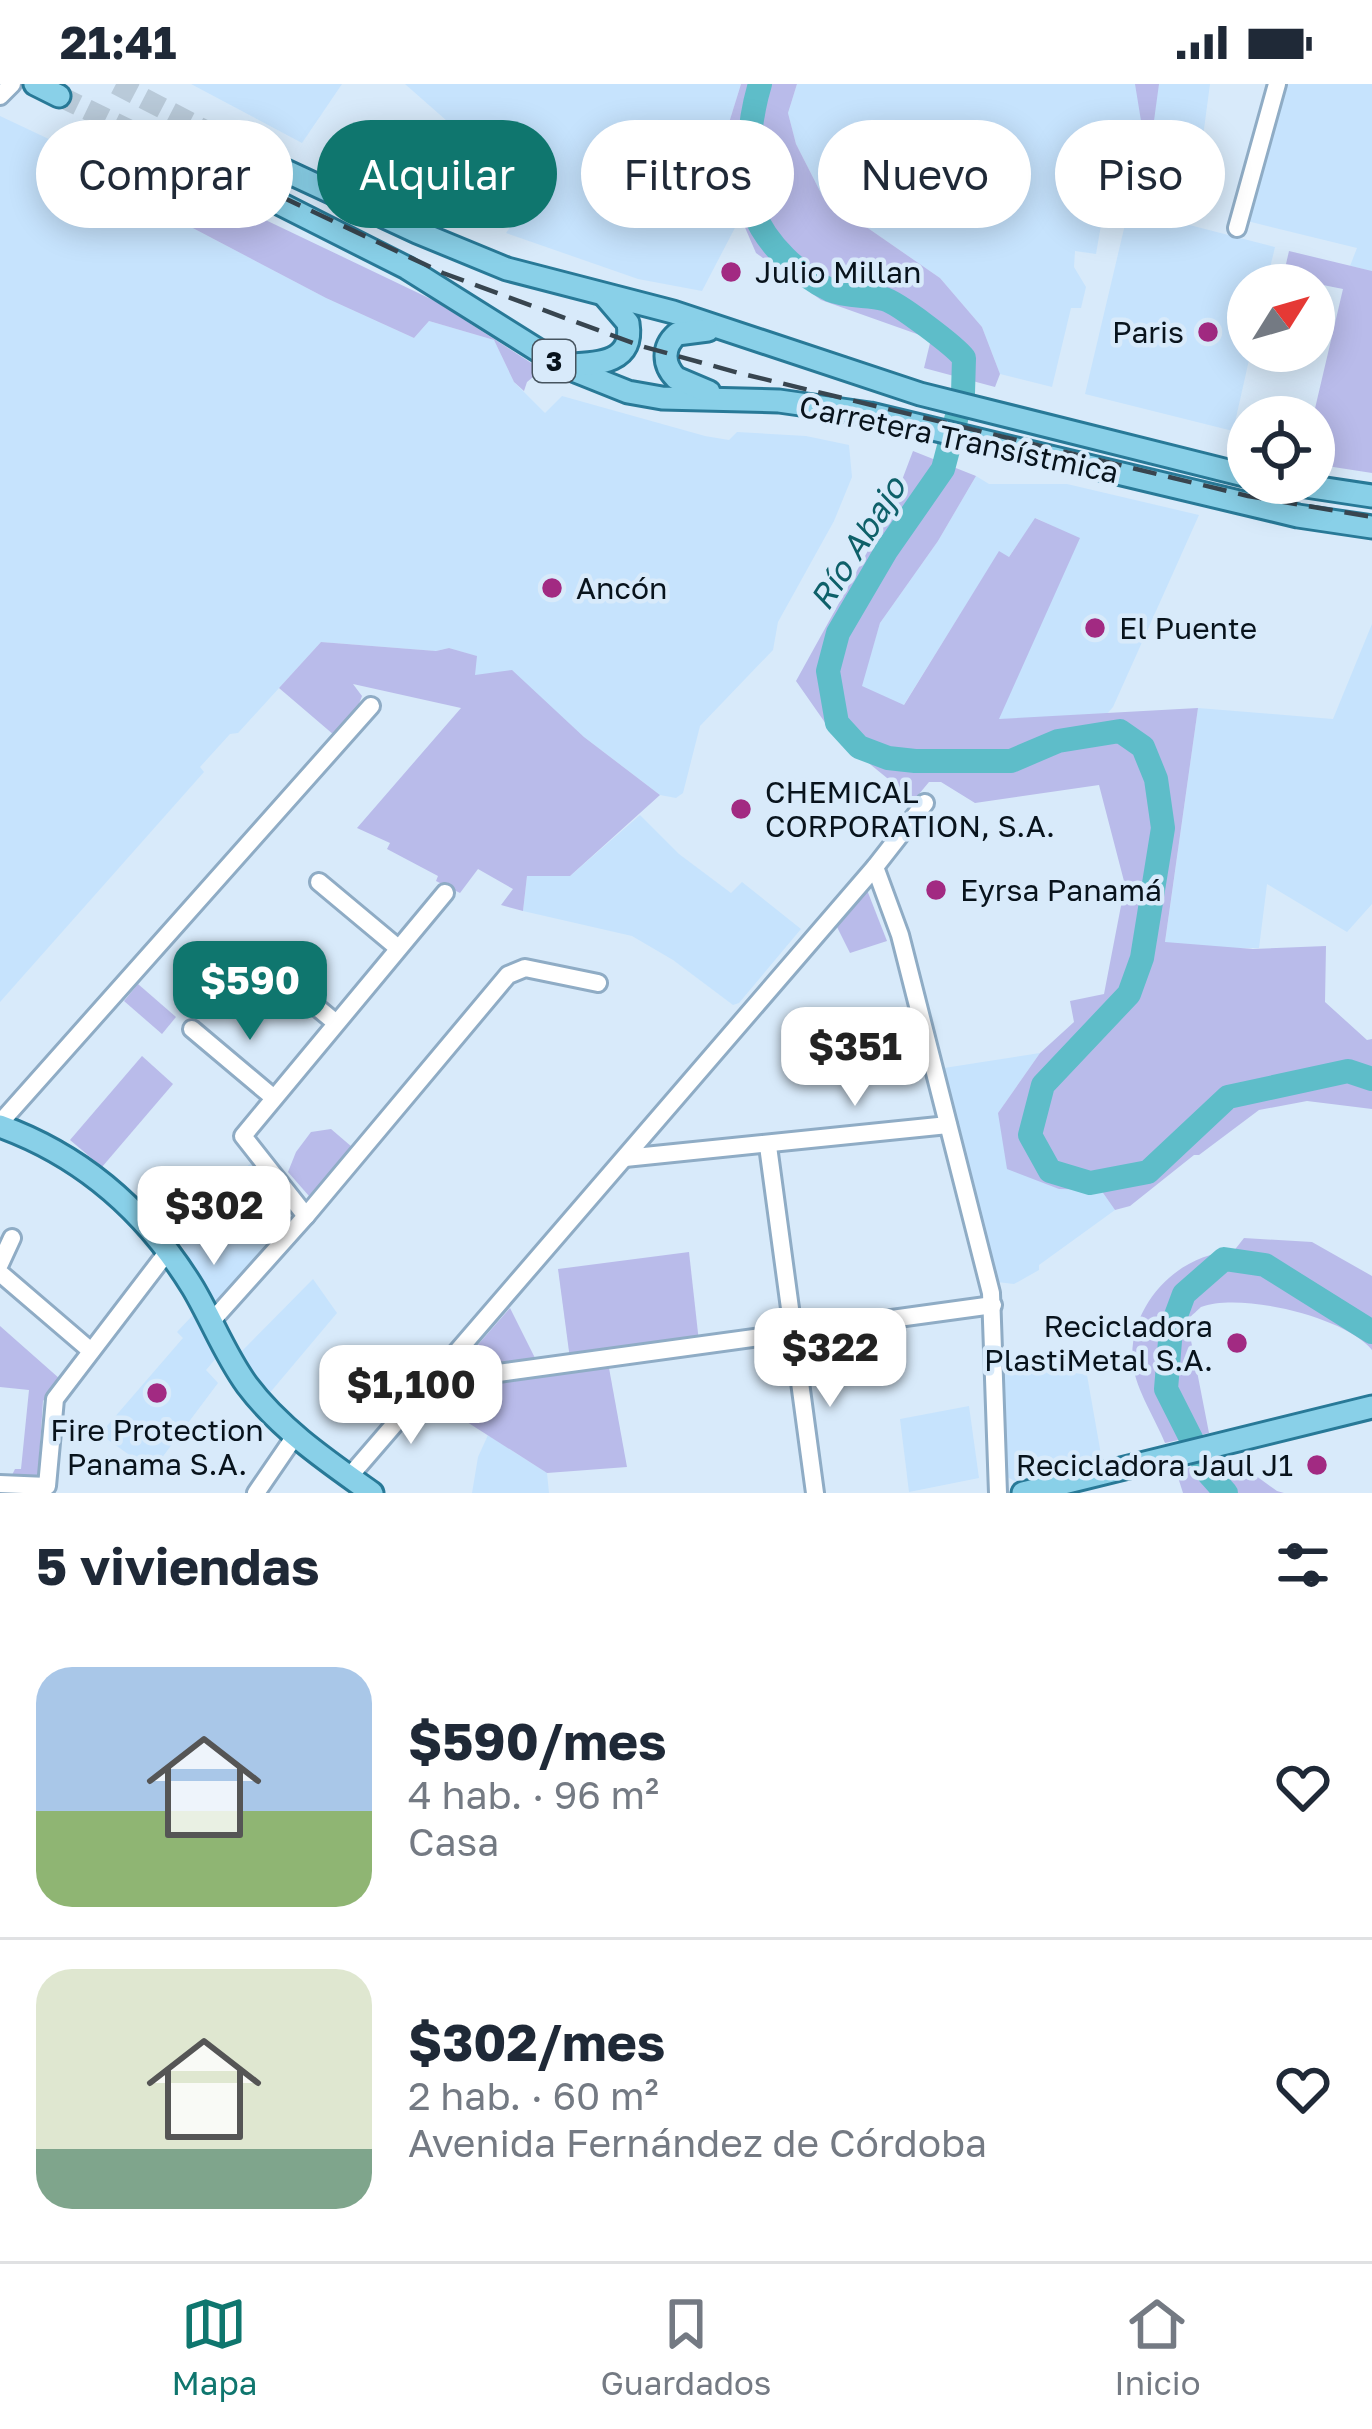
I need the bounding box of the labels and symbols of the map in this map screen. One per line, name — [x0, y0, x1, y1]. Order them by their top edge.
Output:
place label: Julio Millan — [755, 254, 921, 290]
marker: Julio Millan — [718, 259, 744, 285]
north arrow — [1227, 264, 1335, 372]
place label: Paris — [1112, 314, 1184, 350]
marker: Paris — [1195, 319, 1221, 345]
road number: 3 — [533, 340, 575, 382]
street label: Carretera Transístmica — [796, 388, 1122, 490]
water label: Río Abajo — [801, 468, 914, 617]
place label: Ancón — [576, 570, 667, 606]
marker: Ancón — [539, 575, 565, 601]
place label: El Puente — [1119, 610, 1257, 646]
marker: El Puente — [1082, 615, 1108, 641]
place label: CHEMICAL CORPORATION, S.A. — [765, 774, 1055, 844]
marker: CHEMICAL CORPORATION, S.A. — [728, 796, 754, 822]
place label: Eyrsa Panamá — [960, 872, 1162, 908]
marker: Eyrsa Panamá — [923, 877, 949, 903]
pin: $590 — [179, 941, 321, 1043]
pin: $351 — [784, 1007, 926, 1109]
pin: $302 — [143, 1166, 285, 1268]
pin: $322 — [759, 1308, 901, 1410]
place label: Recicladora PlastiMetal S.A. — [984, 1308, 1213, 1378]
marker: Recicladora PlastiMetal S.A. — [1224, 1330, 1250, 1356]
pin: $1,100 — [313, 1345, 509, 1447]
marker: Fire Protection Panama S.A. — [144, 1380, 170, 1406]
place label: Fire Protection Panama S.A. — [50, 1412, 264, 1482]
place label: Recicladora Jaul J1 — [1016, 1447, 1293, 1483]
marker: Recicladora Jaul J1 — [1304, 1452, 1330, 1478]

